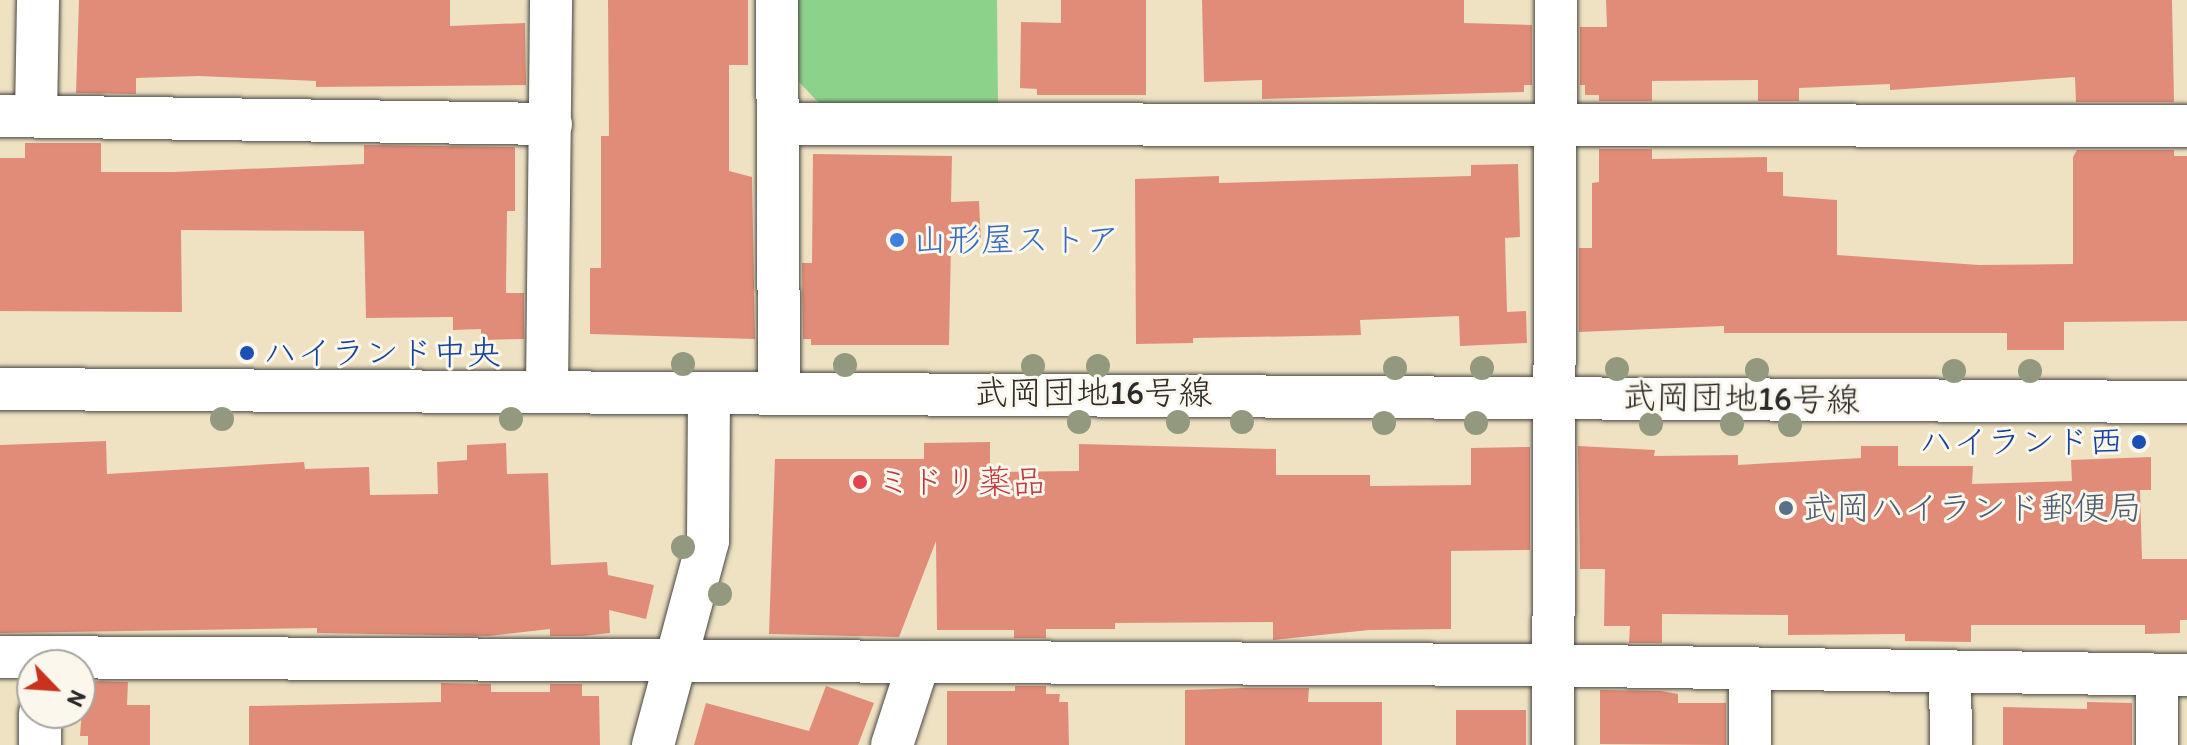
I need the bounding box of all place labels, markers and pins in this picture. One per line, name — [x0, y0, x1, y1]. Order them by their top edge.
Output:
place label: 山形屋ストア — [913, 220, 1117, 260]
marker: 山形屋ストア — [888, 231, 906, 249]
place label: ハイランド中央 — [263, 333, 501, 373]
marker: ハイランド中央 — [238, 344, 256, 362]
place label: ハイランド西 — [1919, 422, 2123, 462]
marker: ハイランド西 — [2130, 433, 2148, 451]
place label: ミドリ薬品 — [876, 462, 1046, 502]
marker: ミドリ薬品 — [851, 473, 869, 491]
place label: 武岡ハイランド郵便局 — [1802, 488, 2142, 528]
marker: 武岡ハイランド郵便局 — [1777, 499, 1795, 517]

